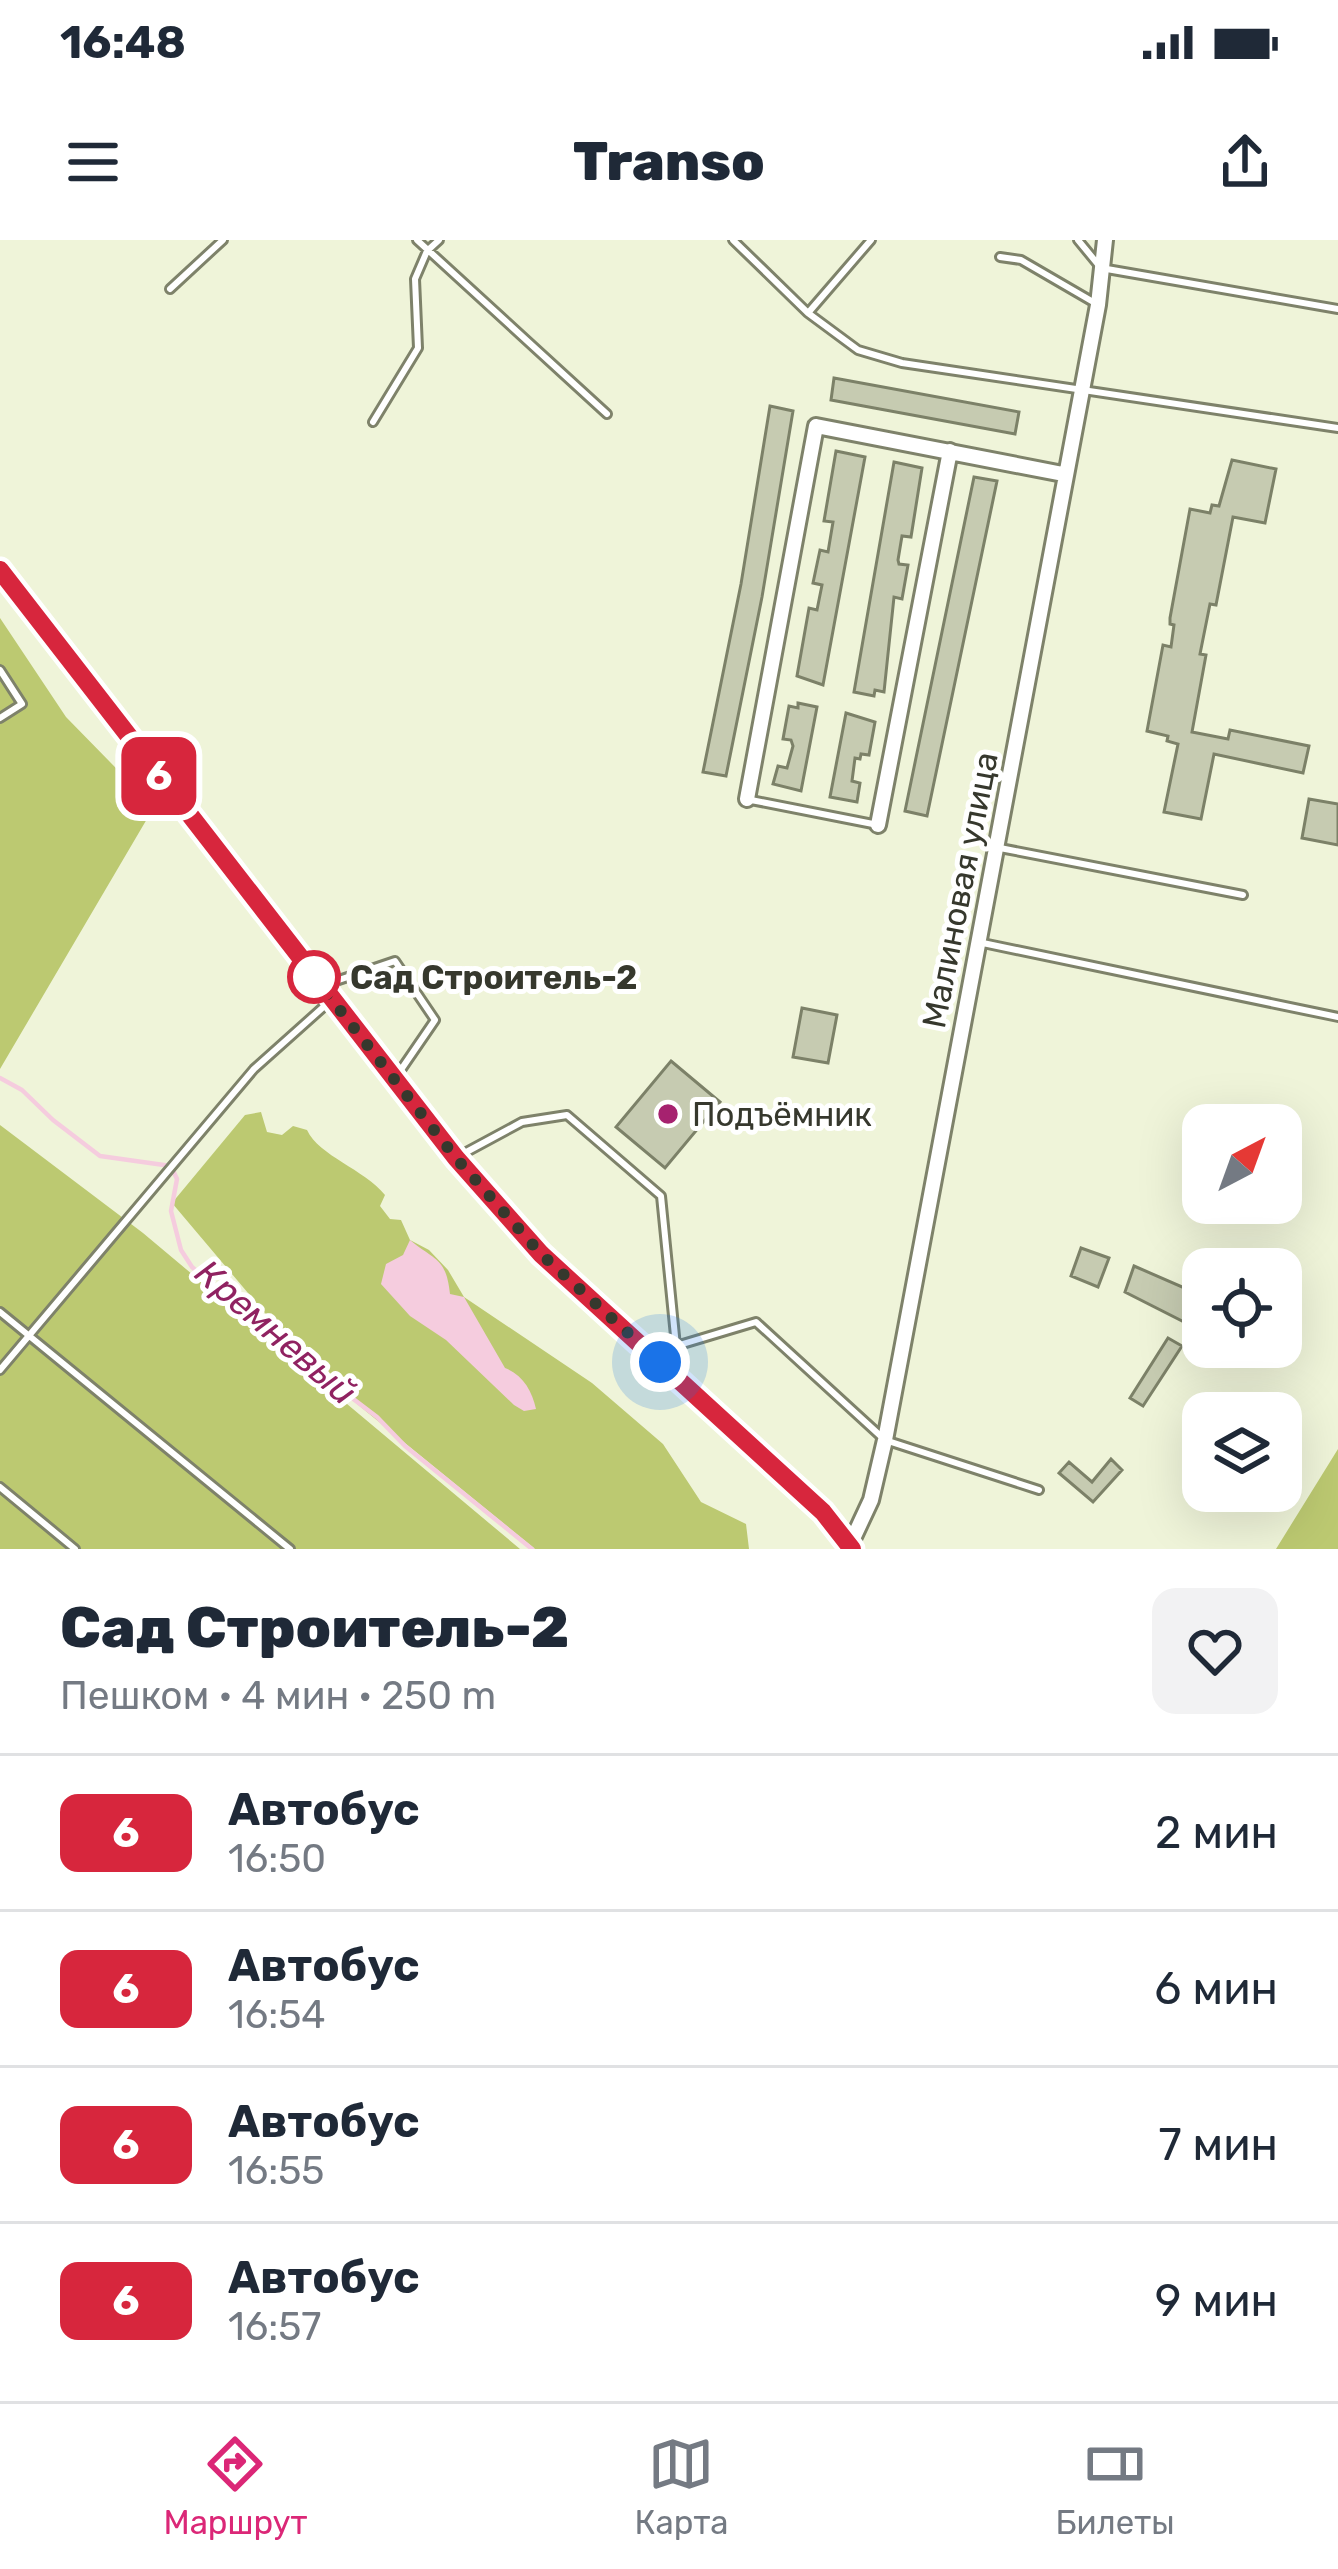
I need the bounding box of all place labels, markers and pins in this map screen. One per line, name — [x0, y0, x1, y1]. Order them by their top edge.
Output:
marker: Сад Строитель-2 — [289, 952, 339, 1002]
place label: Сад Строитель-2 — [350, 958, 638, 997]
place label: Подъёмник — [692, 1095, 872, 1134]
marker: Подъёмник — [655, 1101, 681, 1127]

